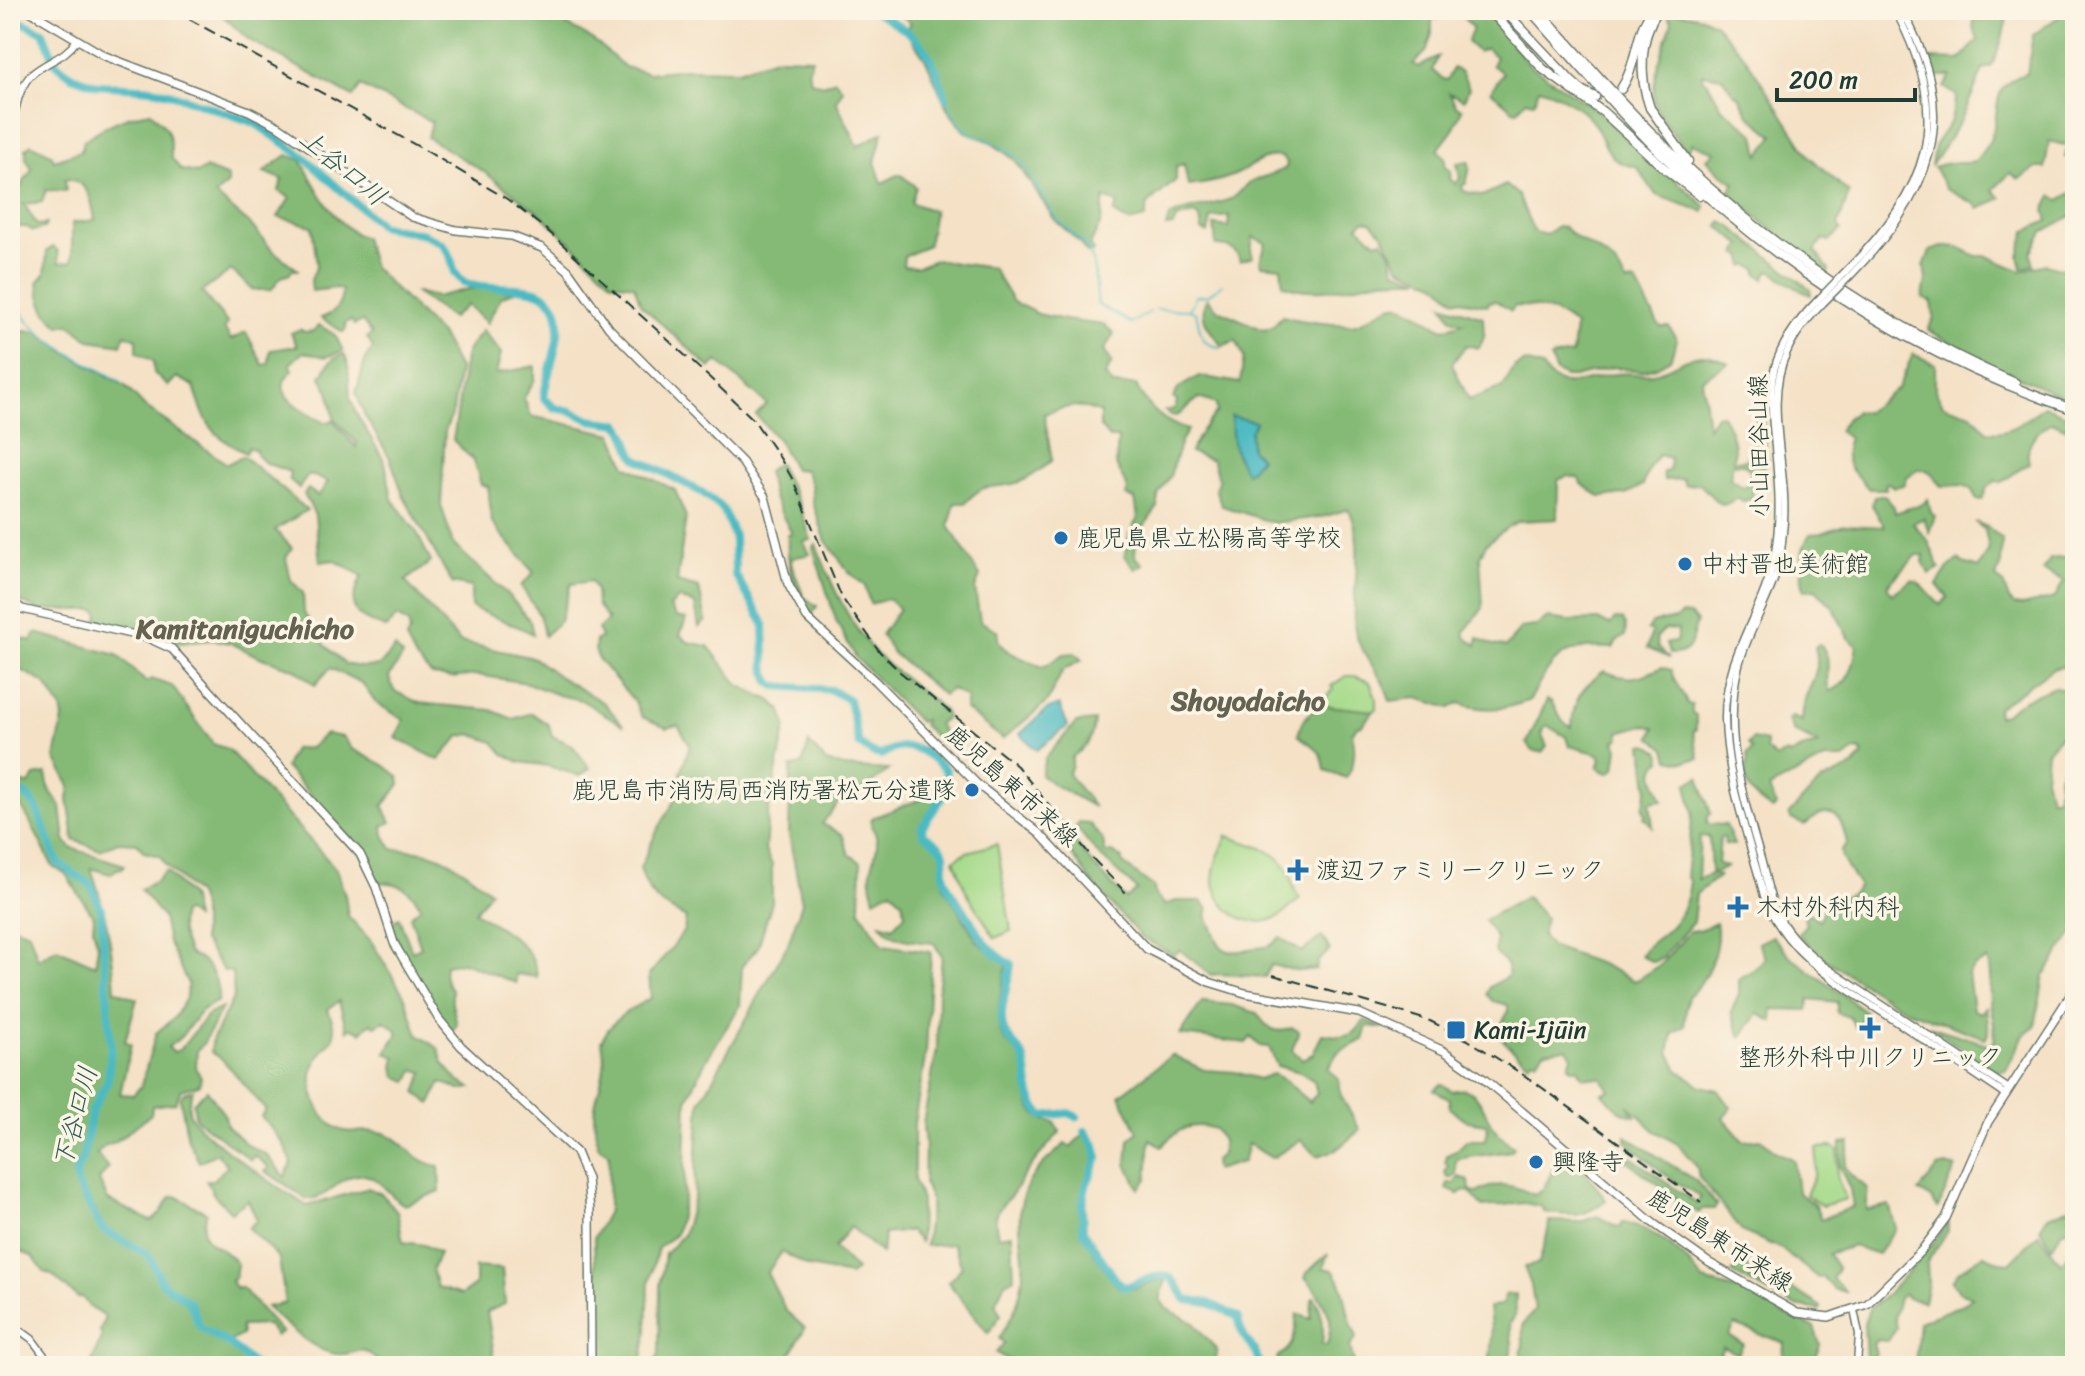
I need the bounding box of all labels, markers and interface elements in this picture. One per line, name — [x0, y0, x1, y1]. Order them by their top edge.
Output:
scale bar — [1777, 52, 1915, 102]
text: 200 m — [1789, 59, 1858, 101]
water label: 上谷口川 — [288, 116, 398, 218]
street label: 小山田谷山線 — [1737, 374, 1781, 518]
place label: 鹿児島県立松陽高等学校 — [1077, 517, 1341, 559]
marker: 鹿児島県立松陽高等学校 — [1052, 529, 1070, 547]
place label: 中村晋也美術館 — [1701, 543, 1869, 585]
marker: 中村晋也美術館 — [1676, 555, 1694, 573]
district label: Kamitaniguchicho — [135, 604, 355, 653]
district label: Shoyodaicho — [1170, 676, 1326, 725]
street label: 鹿児島東市来線 — [936, 714, 1088, 858]
place label: 鹿児島市消防局西消防署松元分遣隊 — [572, 769, 956, 811]
marker: 鹿児島市消防局西消防署松元分遣隊 — [963, 781, 981, 799]
place label: 渡辺ファミリークリニック — [1316, 849, 1604, 891]
marker: 渡辺ファミリークリニック — [1287, 859, 1309, 881]
place label: 木村外科内科 — [1756, 886, 1900, 928]
marker: 木村外科内科 — [1727, 896, 1749, 918]
place label: Kami-Ijūin — [1474, 1009, 1587, 1051]
marker: 整形外科中川クリニック — [1859, 1017, 1881, 1039]
marker: Kami-Ijūin — [1445, 1019, 1467, 1041]
place label: 整形外科中川クリニック — [1738, 1036, 2002, 1078]
water label: 下谷口川 — [39, 1061, 111, 1173]
place label: 興隆寺 — [1552, 1141, 1624, 1183]
marker: 興隆寺 — [1527, 1153, 1545, 1171]
street label: 鹿児島東市来線 — [1638, 1177, 1802, 1303]

